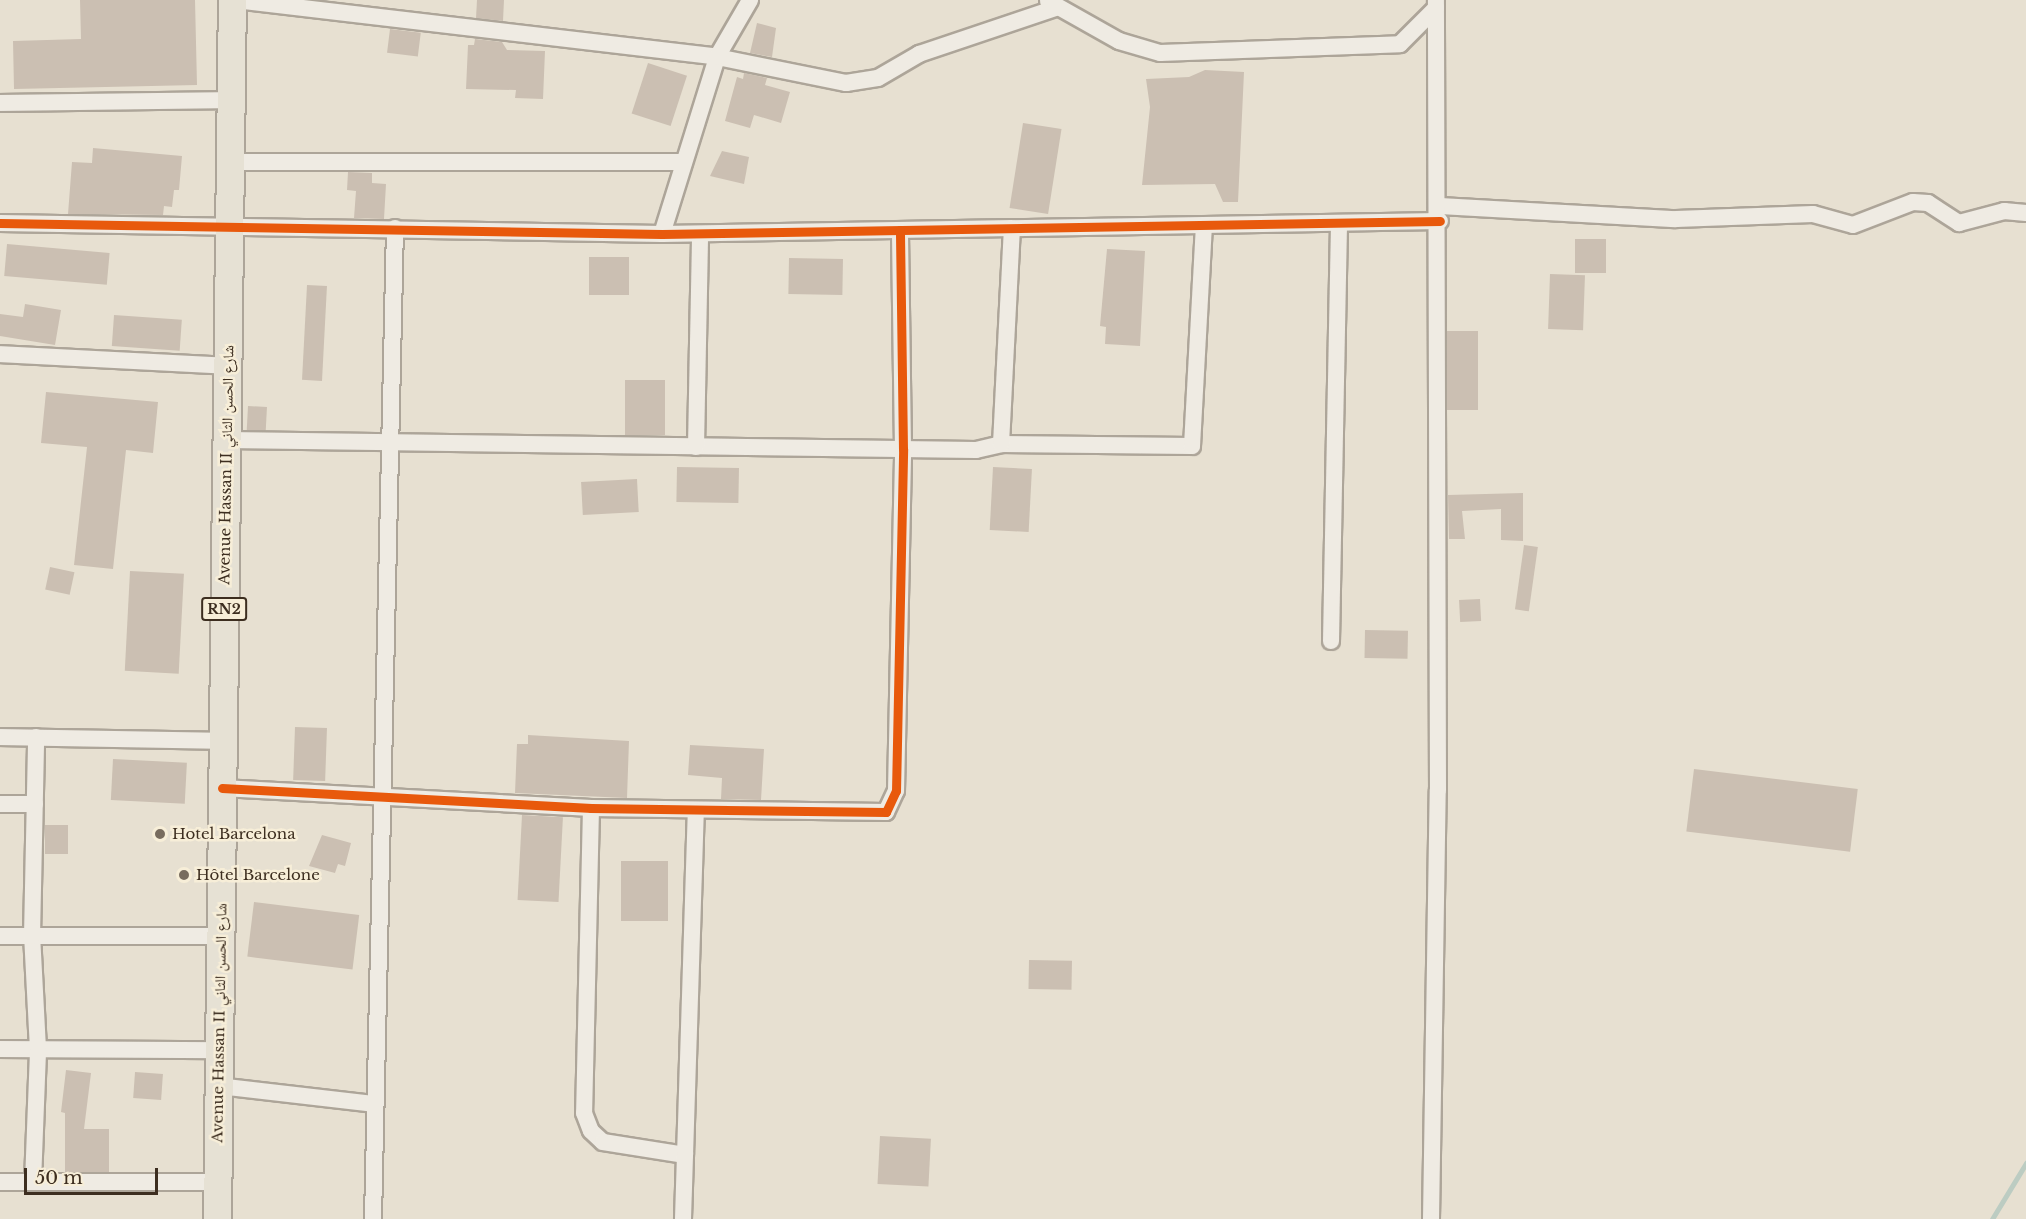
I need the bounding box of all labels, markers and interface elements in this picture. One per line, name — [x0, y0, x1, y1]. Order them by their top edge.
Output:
street label: Avenue Hassan II شارع الحسن الثاني — [215, 345, 237, 585]
road number: RN2 — [200, 598, 248, 620]
place label: Hotel Barcelona — [172, 825, 295, 843]
marker: Hotel Barcelona — [153, 827, 167, 841]
place label: Hôtel Barcelone — [196, 866, 320, 884]
marker: Hôtel Barcelone — [177, 868, 191, 882]
street label: Avenue Hassan II شارع الحسن الثاني — [208, 903, 230, 1143]
scale bar — [27, 1156, 160, 1194]
text: 50 m — [35, 1167, 83, 1189]

